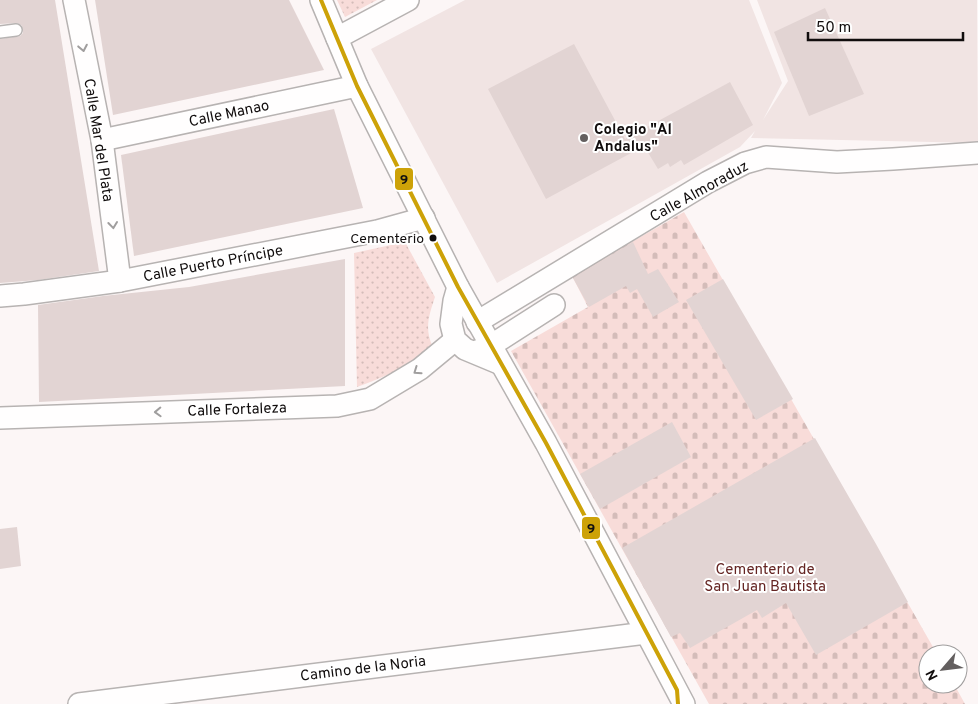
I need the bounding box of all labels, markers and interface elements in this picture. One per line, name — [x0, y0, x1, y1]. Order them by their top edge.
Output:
scale bar — [808, 10, 963, 42]
text: 50 m — [816, 19, 851, 38]
one-way arrow — [77, 44, 88, 52]
street label: Calle Mar del Plata — [78, 77, 117, 203]
street label: Calle Manao — [187, 97, 271, 132]
place label: Colegio "Al Andalus" — [594, 121, 672, 157]
marker: Colegio "Al Andalus" — [578, 132, 590, 144]
street label: Calle Almoraduz — [647, 157, 752, 227]
line badge: 9 — [394, 167, 414, 191]
text: 9 — [400, 172, 408, 189]
one-way arrow — [107, 222, 118, 230]
place label: Cementerio — [350, 231, 424, 248]
marker: Cementerio — [428, 233, 438, 243]
street label: Calle Puerto Príncipe — [142, 242, 285, 287]
one-way arrow — [413, 365, 423, 374]
street label: Calle Fortaleza — [187, 399, 287, 422]
one-way arrow — [154, 407, 162, 417]
line badge: 9 — [581, 516, 601, 540]
text: 9 — [587, 521, 595, 538]
park label: Cementerio de San Juan Bautista — [704, 561, 826, 597]
north arrow — [918, 644, 968, 694]
street label: Camino de la Noria — [299, 652, 427, 687]
text: N — [923, 666, 943, 683]

